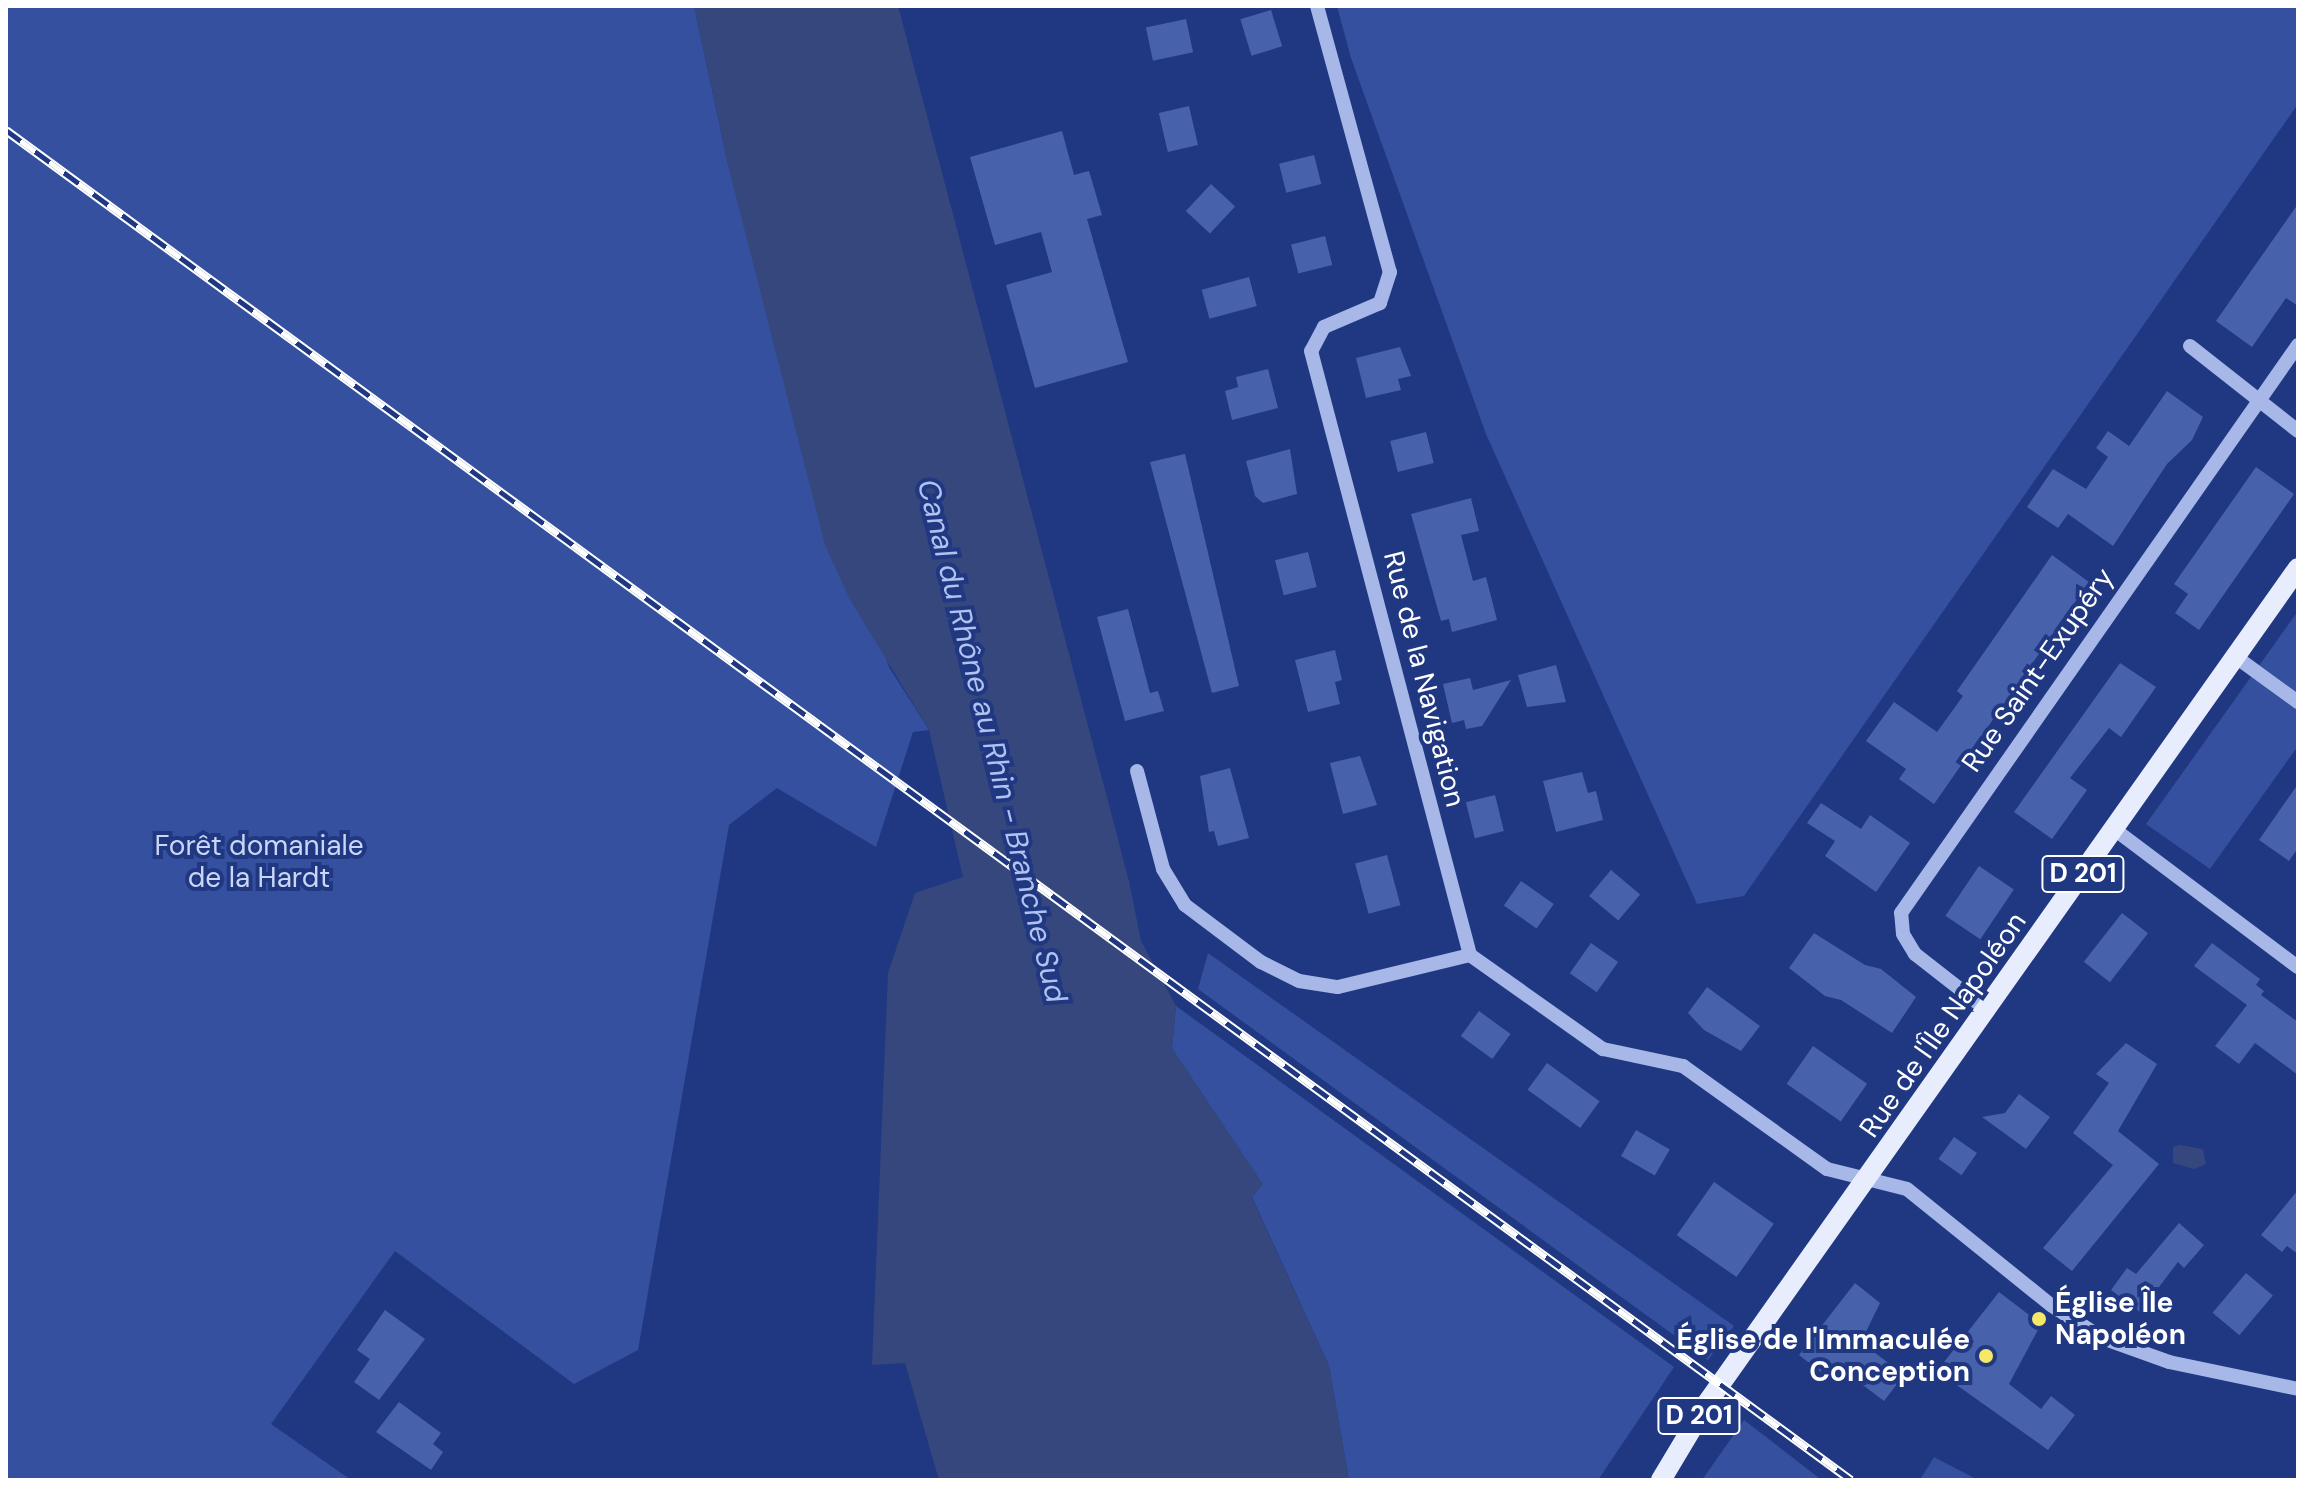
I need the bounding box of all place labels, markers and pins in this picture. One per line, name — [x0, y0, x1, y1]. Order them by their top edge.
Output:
place label: Église Île Napoléon — [2055, 1286, 2186, 1352]
marker: Église Île Napoléon — [2030, 1310, 2048, 1328]
place label: Église de l'Immaculée Conception — [1677, 1323, 1970, 1389]
marker: Église de l'Immaculée Conception — [1977, 1347, 1995, 1365]

